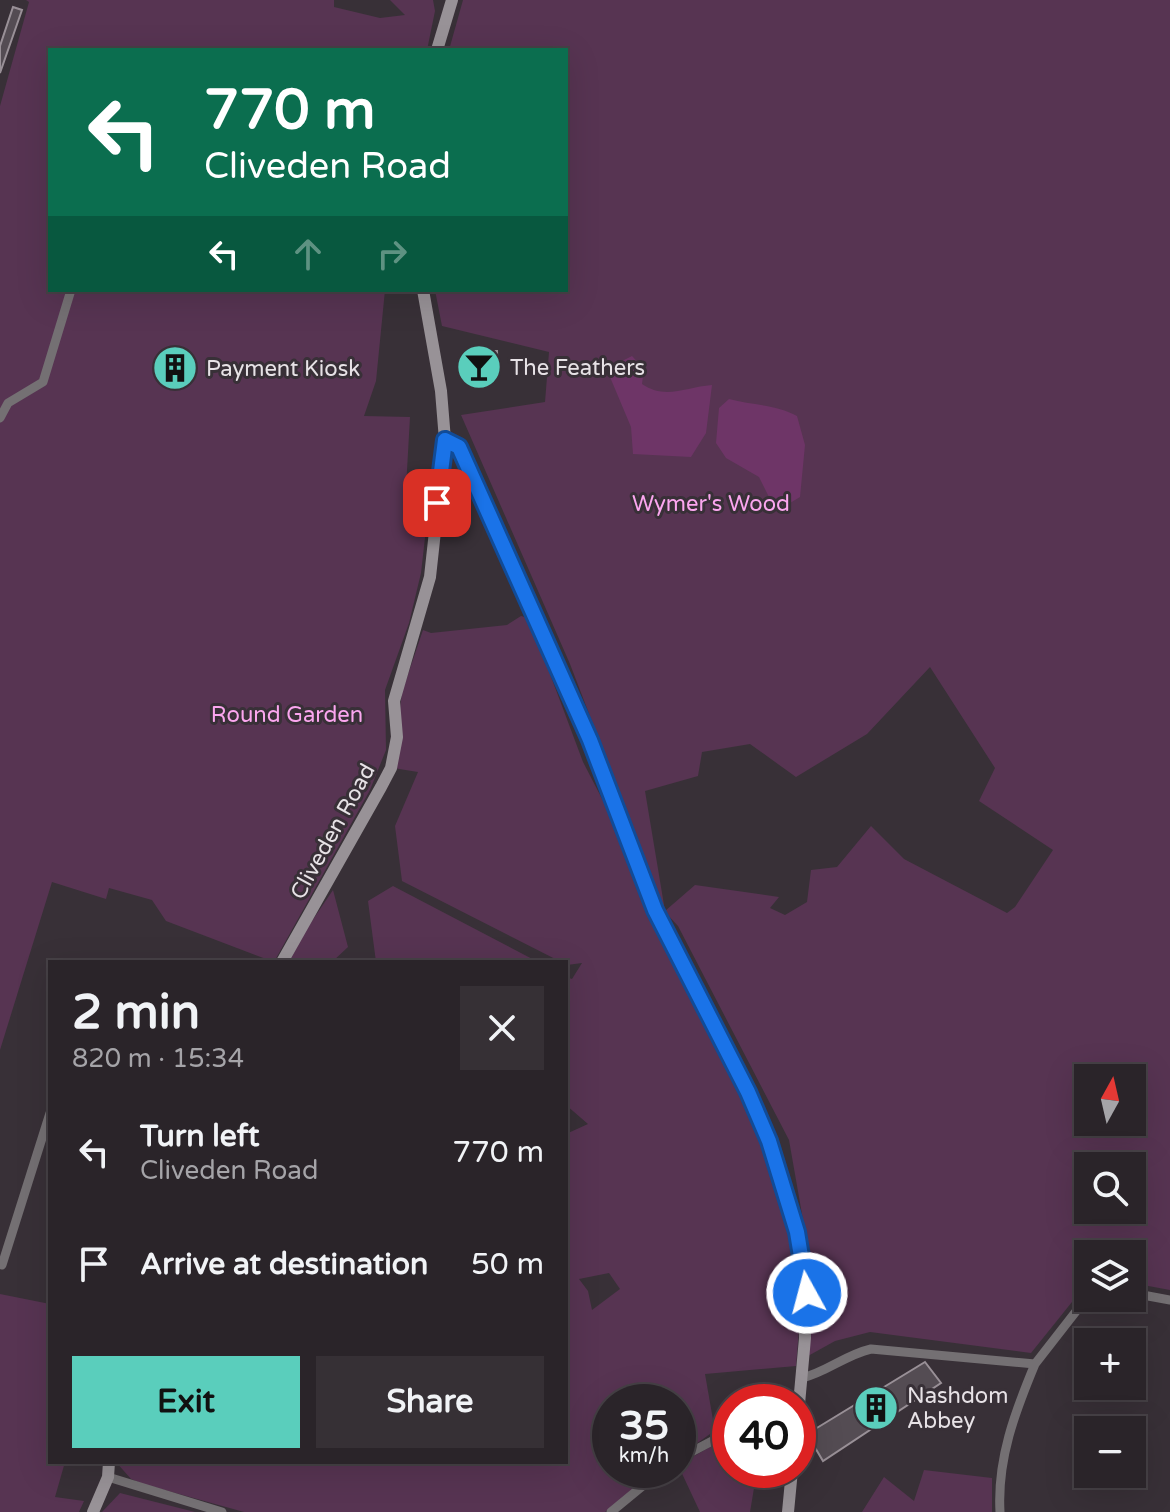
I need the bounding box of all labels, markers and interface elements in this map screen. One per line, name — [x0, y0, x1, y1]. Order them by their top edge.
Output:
text: 770 m — [204, 77, 375, 144]
icon: left — [72, 80, 176, 184]
text: Cliveden Road — [204, 145, 451, 188]
icon: left — [202, 232, 246, 276]
icon: ahead — [286, 232, 330, 276]
icon: right — [370, 232, 414, 276]
bar icon: The Feathers — [455, 343, 503, 391]
building icon: Payment Kiosk — [151, 344, 199, 392]
place label: The Feathers — [510, 355, 645, 381]
place label: Payment Kiosk — [206, 356, 360, 382]
pin — [403, 469, 471, 537]
icon: arrive — [415, 481, 459, 525]
park label: Wymer's Wood — [632, 491, 790, 517]
park label: Round Garden — [211, 702, 363, 728]
street label: Cliveden Road — [285, 759, 381, 904]
text: 2 min — [72, 984, 200, 1042]
button: close — [460, 986, 544, 1070]
text: 820 m · 15:34 — [72, 1043, 244, 1074]
north arrow — [1074, 1064, 1146, 1136]
map controls — [1074, 1064, 1146, 1488]
text: Turn left — [140, 1118, 259, 1155]
icon: left — [72, 1130, 116, 1174]
text: 770 m — [452, 1134, 544, 1171]
button: search — [1074, 1152, 1146, 1224]
text: Cliveden Road — [140, 1155, 318, 1186]
button: layers — [1074, 1240, 1146, 1312]
icon: arrive — [72, 1242, 116, 1286]
text: Arrive at destination — [140, 1246, 428, 1283]
text: 50 m — [471, 1246, 544, 1283]
position arrow — [765, 1251, 849, 1335]
button: + — [1074, 1328, 1146, 1400]
button: Exit — [72, 1356, 300, 1448]
button: Share — [316, 1356, 544, 1448]
place label: Nashdom Abbey — [907, 1383, 1008, 1434]
speed limit sign: 40 — [712, 1384, 816, 1488]
building icon: Nashdom Abbey — [852, 1384, 900, 1432]
text: 35 — [619, 1402, 669, 1450]
button: − — [1074, 1416, 1146, 1488]
text: km/h — [619, 1444, 669, 1468]

